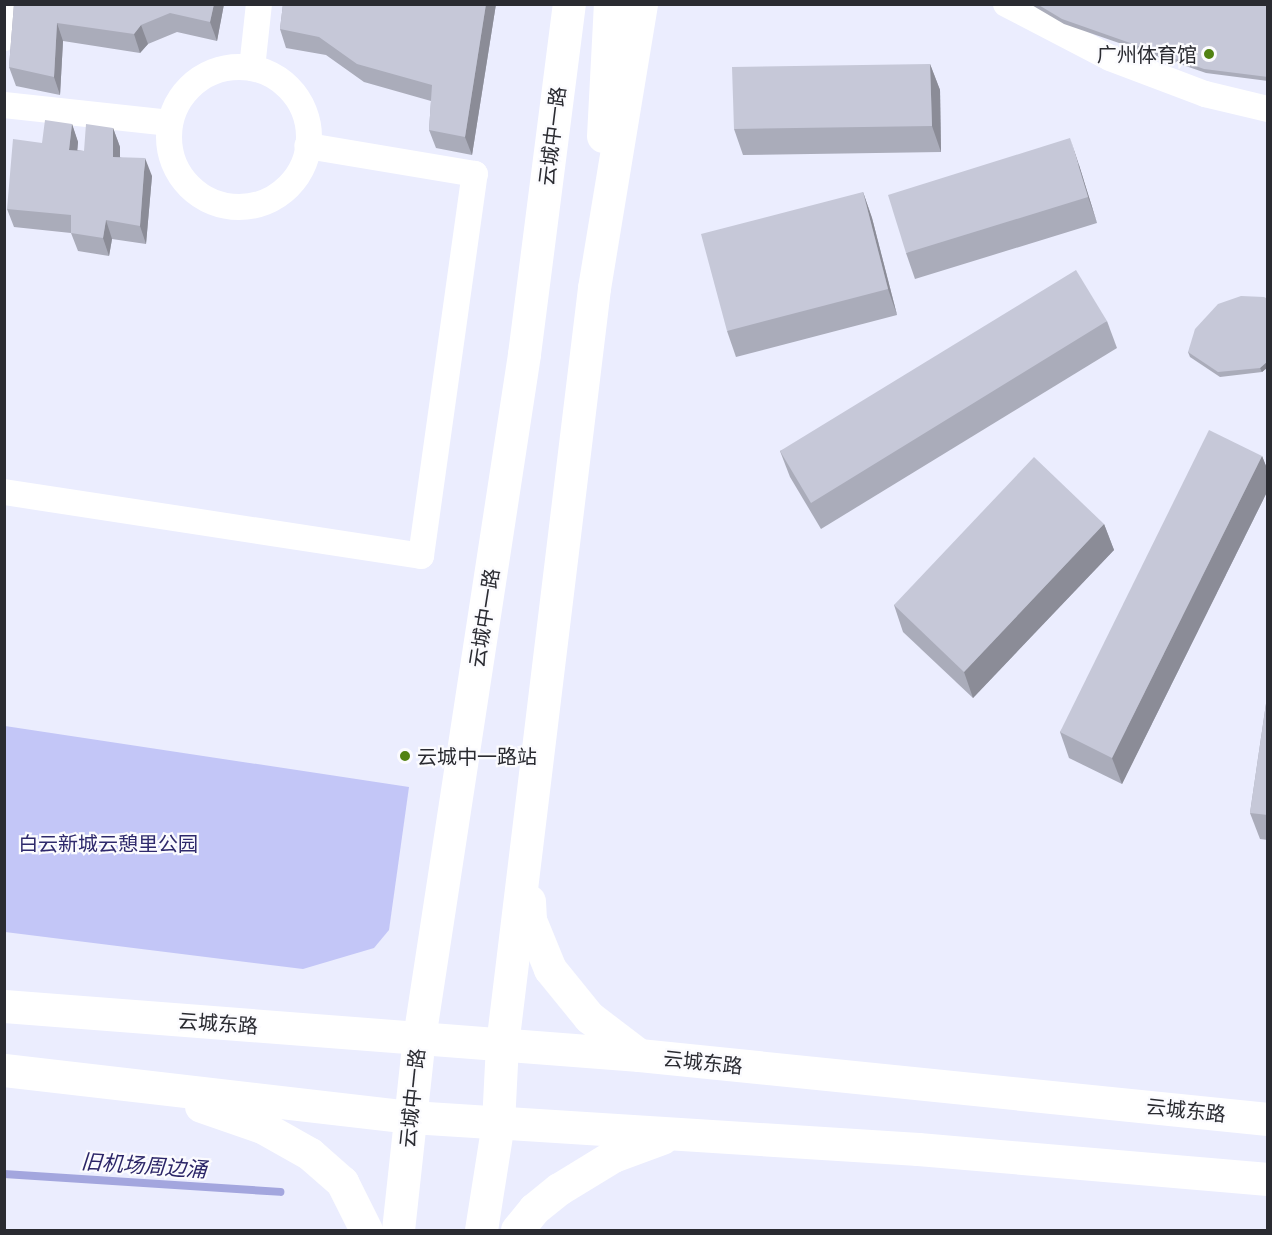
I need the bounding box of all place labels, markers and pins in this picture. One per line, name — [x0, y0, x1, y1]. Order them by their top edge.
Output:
place label: 广州体育馆 — [1097, 42, 1197, 66]
marker: 广州体育馆 — [1202, 47, 1216, 61]
place label: 云城中一路站 — [417, 744, 537, 768]
marker: 云城中一路站 — [398, 749, 412, 763]

